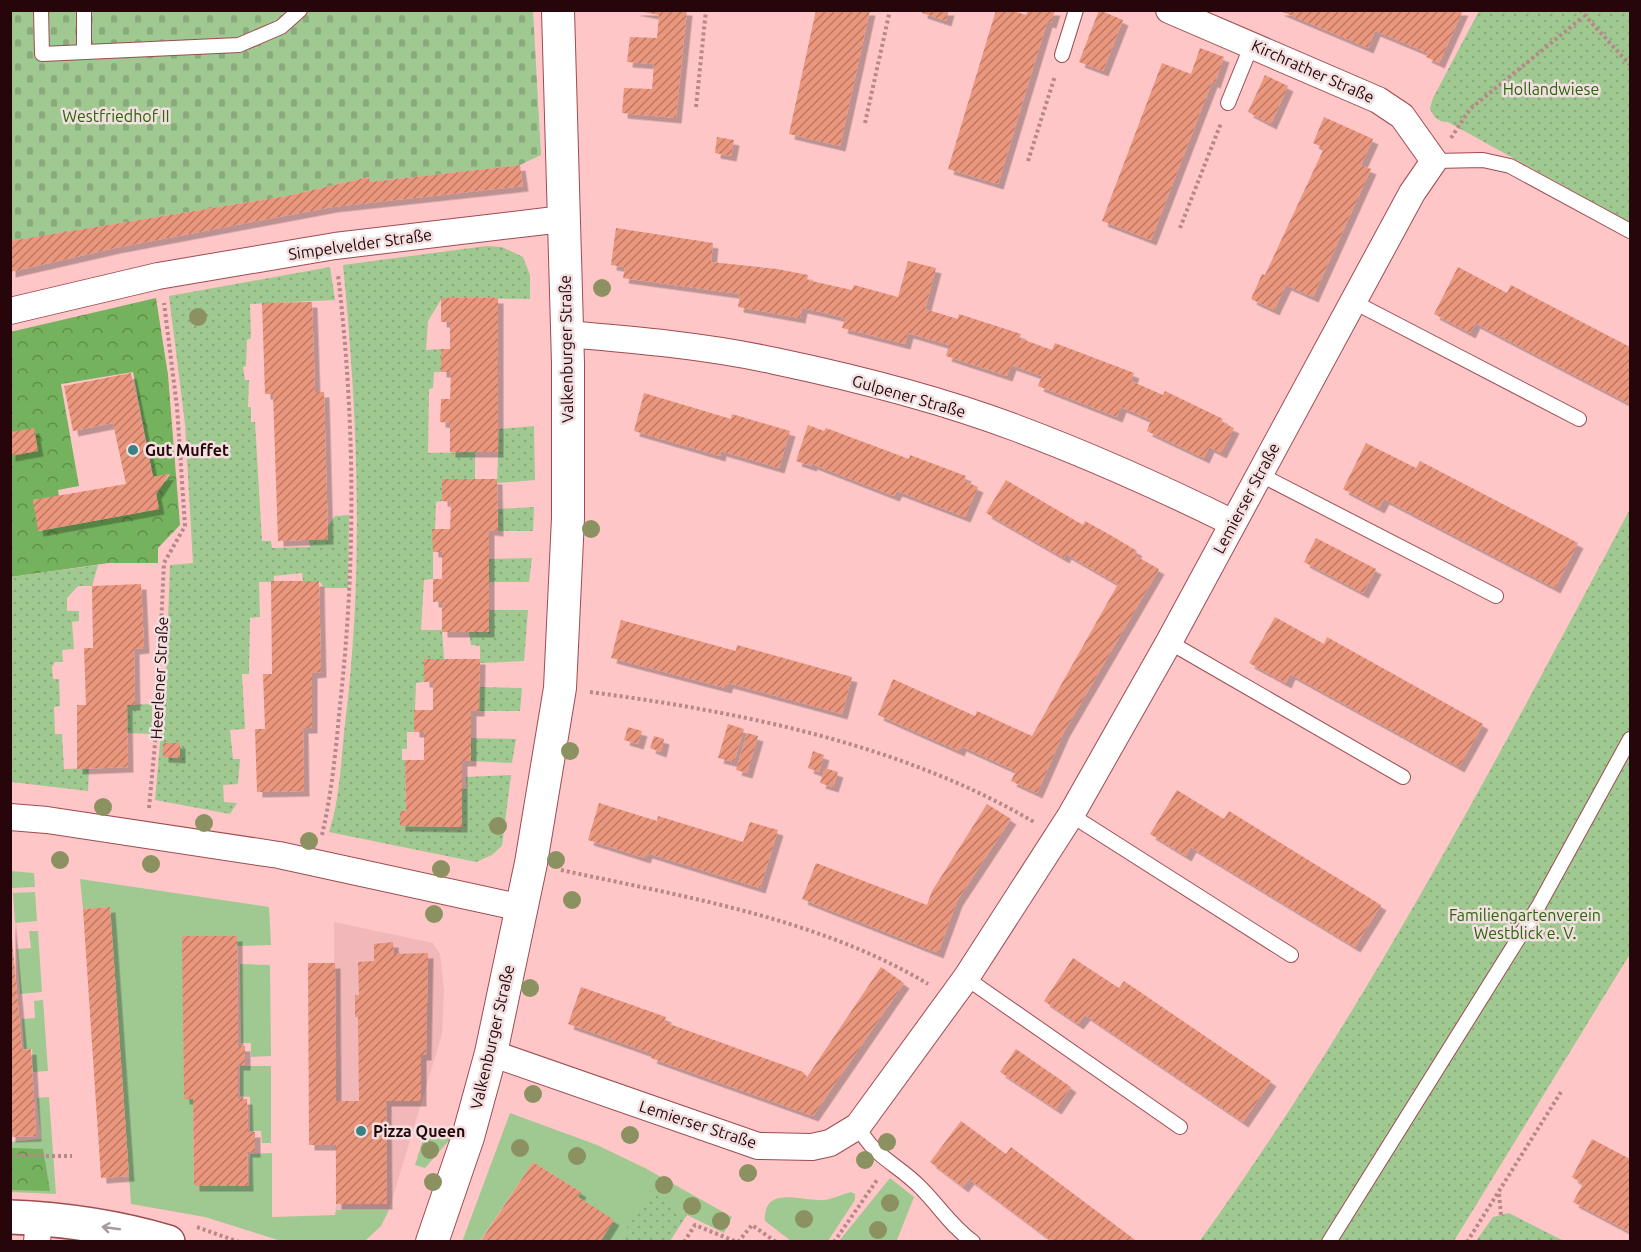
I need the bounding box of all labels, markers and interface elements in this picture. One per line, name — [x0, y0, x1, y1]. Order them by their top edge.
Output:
street label: Kirchrather Straße — [1249, 36, 1377, 106]
park label: Hollandwiese — [1503, 80, 1599, 98]
park label: Westfriedhof II — [62, 107, 170, 125]
street label: Simpelvelder Straße — [287, 225, 433, 263]
street label: Valkenburger Straße — [556, 275, 576, 423]
street label: Gulpener Straße — [850, 371, 968, 421]
street label: Lemierser Straße — [1209, 440, 1283, 556]
place label: Gut Muffet — [145, 441, 229, 459]
marker: Gut Muffet — [126, 443, 140, 457]
street label: Heerlener Straße — [147, 616, 171, 740]
park label: Familiengartenverein Westblick e. V. — [1449, 906, 1601, 942]
street label: Valkenburger Straße — [467, 963, 517, 1111]
street label: Lemierser Straße — [637, 1097, 759, 1151]
place label: Pizza Queen — [373, 1122, 465, 1140]
marker: Pizza Queen — [354, 1124, 368, 1138]
one-way arrow — [101, 1223, 121, 1234]

